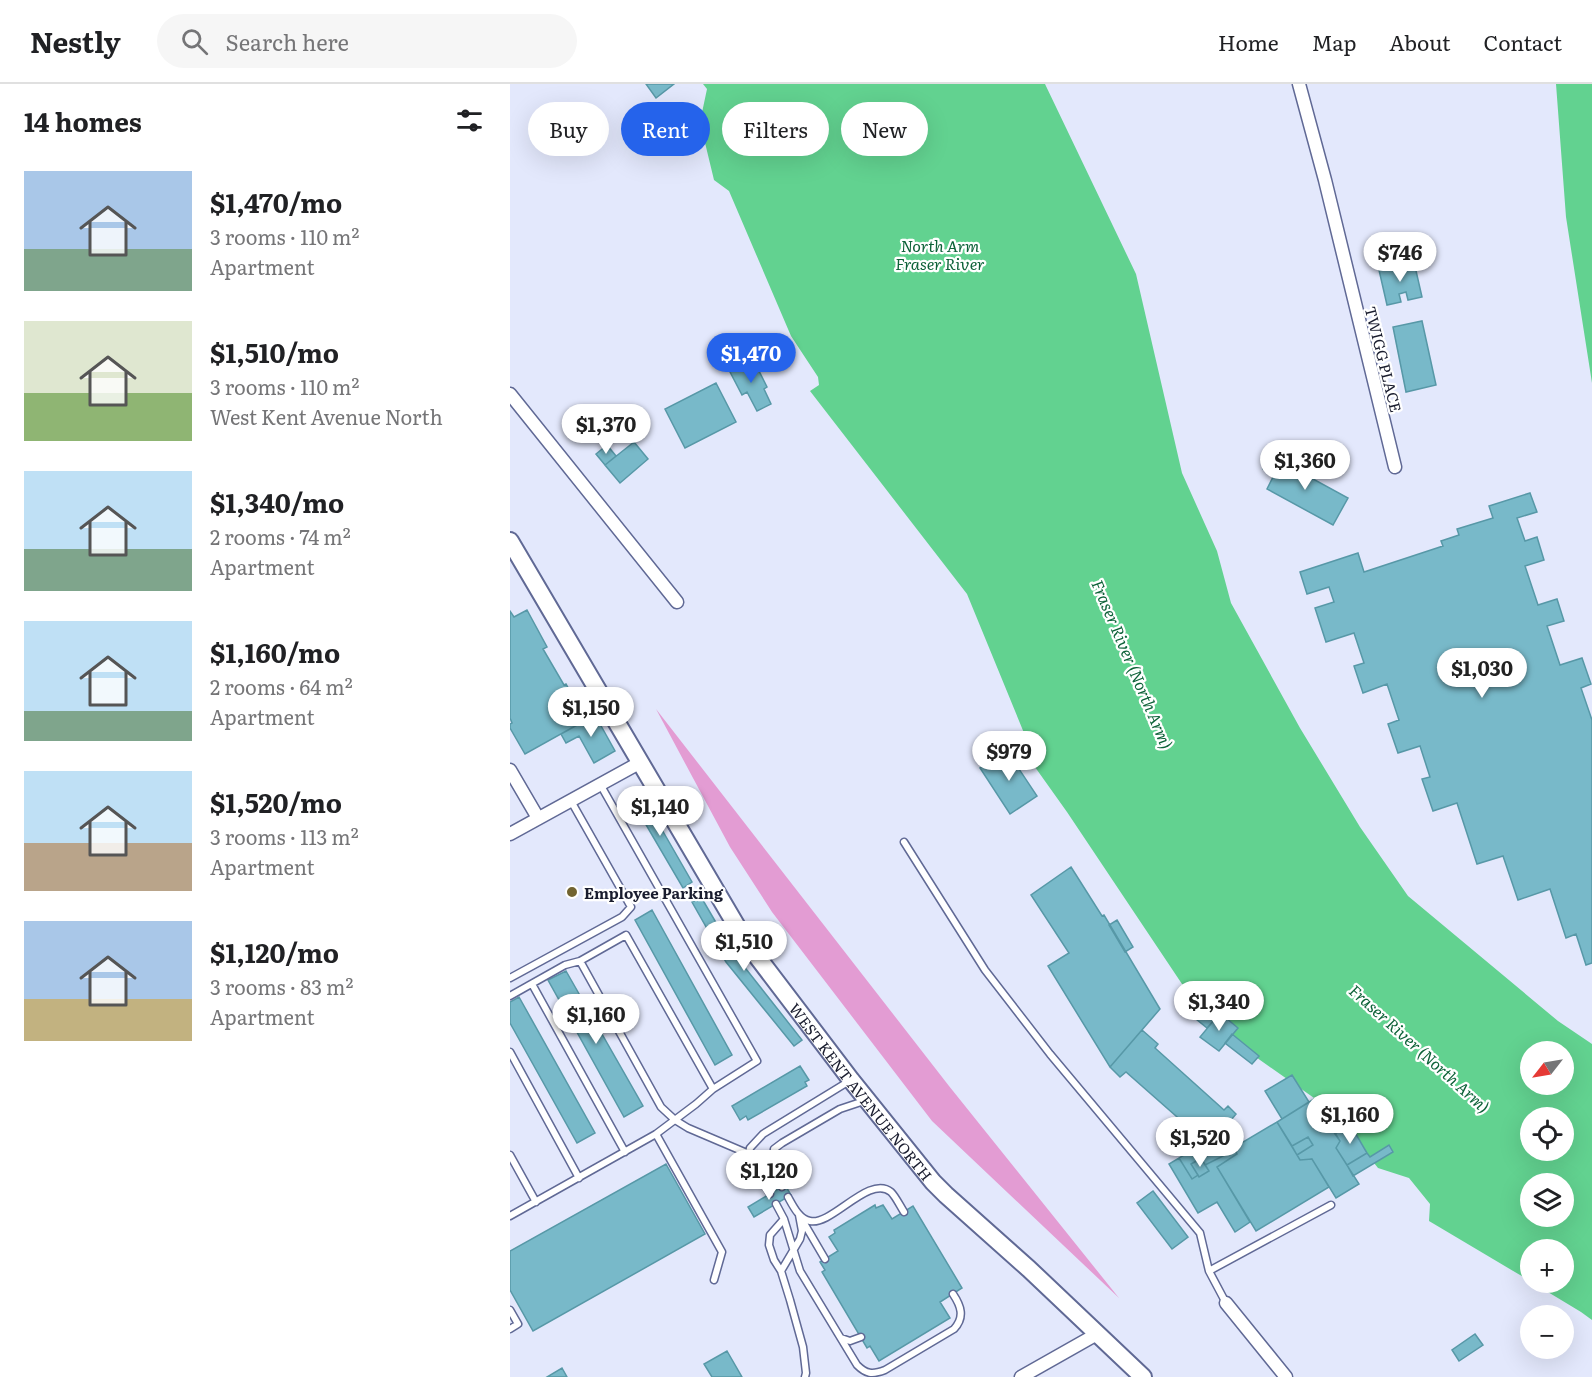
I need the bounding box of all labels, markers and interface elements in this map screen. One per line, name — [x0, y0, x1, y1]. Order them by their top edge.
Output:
search box — [157, 14, 577, 68]
text: Nestly — [30, 20, 121, 62]
icon: search — [178, 25, 211, 58]
text: Search here — [226, 25, 349, 58]
text: Home — [1218, 26, 1279, 57]
text: Map — [1312, 26, 1356, 57]
text: About — [1389, 26, 1451, 57]
text: Contact — [1484, 26, 1562, 57]
text: 14 homes — [24, 101, 142, 140]
chip: Buy — [528, 102, 609, 156]
chip: Rent — [621, 102, 710, 156]
chip: Filters — [722, 102, 829, 156]
chip: New — [841, 102, 928, 156]
icon: filters — [453, 104, 486, 137]
text: $1,470/mo — [210, 182, 342, 221]
icon: home — [72, 195, 144, 267]
text: 3 rooms · 110 m² — [210, 221, 359, 251]
pin: $746 — [1364, 232, 1436, 283]
water label: North Arm Fraser River — [895, 233, 985, 275]
text: $746 — [1378, 236, 1423, 266]
text: Apartment — [210, 251, 315, 281]
street label: TWIGG PLACE — [1360, 304, 1408, 414]
text: $1,510/mo — [210, 332, 339, 371]
pin: $1,470 — [702, 333, 800, 384]
text: $1,470 — [721, 337, 781, 367]
icon: home — [72, 345, 144, 417]
text: 3 rooms · 110 m² — [210, 371, 359, 401]
text: West Kent Avenue North — [210, 401, 443, 431]
pin: $1,370 — [557, 404, 655, 455]
text: $1,370 — [576, 408, 636, 438]
pin: $1,360 — [1256, 440, 1354, 491]
text: $1,360 — [1274, 444, 1336, 474]
text: $1,340/mo — [210, 482, 344, 521]
icon: home — [72, 495, 144, 567]
text: 2 rooms · 74 m² — [210, 521, 351, 551]
text: Apartment — [210, 551, 315, 581]
water label: Fraser River (North Arm) — [1086, 576, 1180, 752]
text: $1,160/mo — [210, 632, 340, 671]
icon: home — [72, 645, 144, 717]
pin: $1,030 — [1433, 648, 1531, 699]
text: $1,030 — [1451, 652, 1513, 682]
text: 2 rooms · 64 m² — [210, 671, 353, 701]
pin: $1,150 — [542, 687, 640, 738]
text: $1,150 — [562, 691, 620, 721]
text: Apartment — [210, 701, 315, 731]
pin: $979 — [973, 731, 1045, 782]
text: $979 — [986, 735, 1032, 765]
text: $1,520/mo — [210, 782, 342, 821]
pin: $1,140 — [611, 786, 709, 837]
text: $1,140 — [631, 790, 689, 820]
icon: home — [72, 795, 144, 867]
text: 3 rooms · 113 m² — [210, 821, 359, 851]
text: Apartment — [210, 851, 315, 881]
place label: Employee Parking — [584, 881, 724, 904]
marker: Employee Parking — [565, 885, 579, 899]
pin: $1,510 — [695, 921, 793, 972]
text: $1,510 — [715, 925, 773, 955]
text: $1,120/mo — [210, 932, 339, 971]
icon: home — [72, 945, 144, 1017]
text: 3 rooms · 83 m² — [210, 971, 353, 1001]
water label: Fraser River (North Arm) — [1345, 978, 1495, 1118]
pin: $1,340 — [1170, 981, 1268, 1032]
text: $1,340 — [1188, 985, 1250, 1015]
pin: $1,160 — [547, 994, 645, 1045]
street label: WEST KENT AVENUE NORTH — [784, 997, 939, 1185]
text: $1,160 — [567, 998, 625, 1028]
text: Apartment — [210, 1001, 315, 1031]
north arrow — [1520, 1041, 1574, 1095]
map controls — [1520, 1041, 1574, 1359]
pin: $1,160 — [1301, 1094, 1399, 1145]
text: $1,160 — [1321, 1098, 1379, 1128]
button: locate — [1520, 1107, 1574, 1161]
pin: $1,520 — [1151, 1117, 1249, 1168]
text: $1,520 — [1170, 1121, 1230, 1151]
pin: $1,120 — [720, 1150, 818, 1201]
text: $1,120 — [740, 1154, 798, 1184]
button: layers — [1520, 1173, 1574, 1227]
button: + — [1520, 1239, 1574, 1293]
button: − — [1520, 1305, 1574, 1359]

